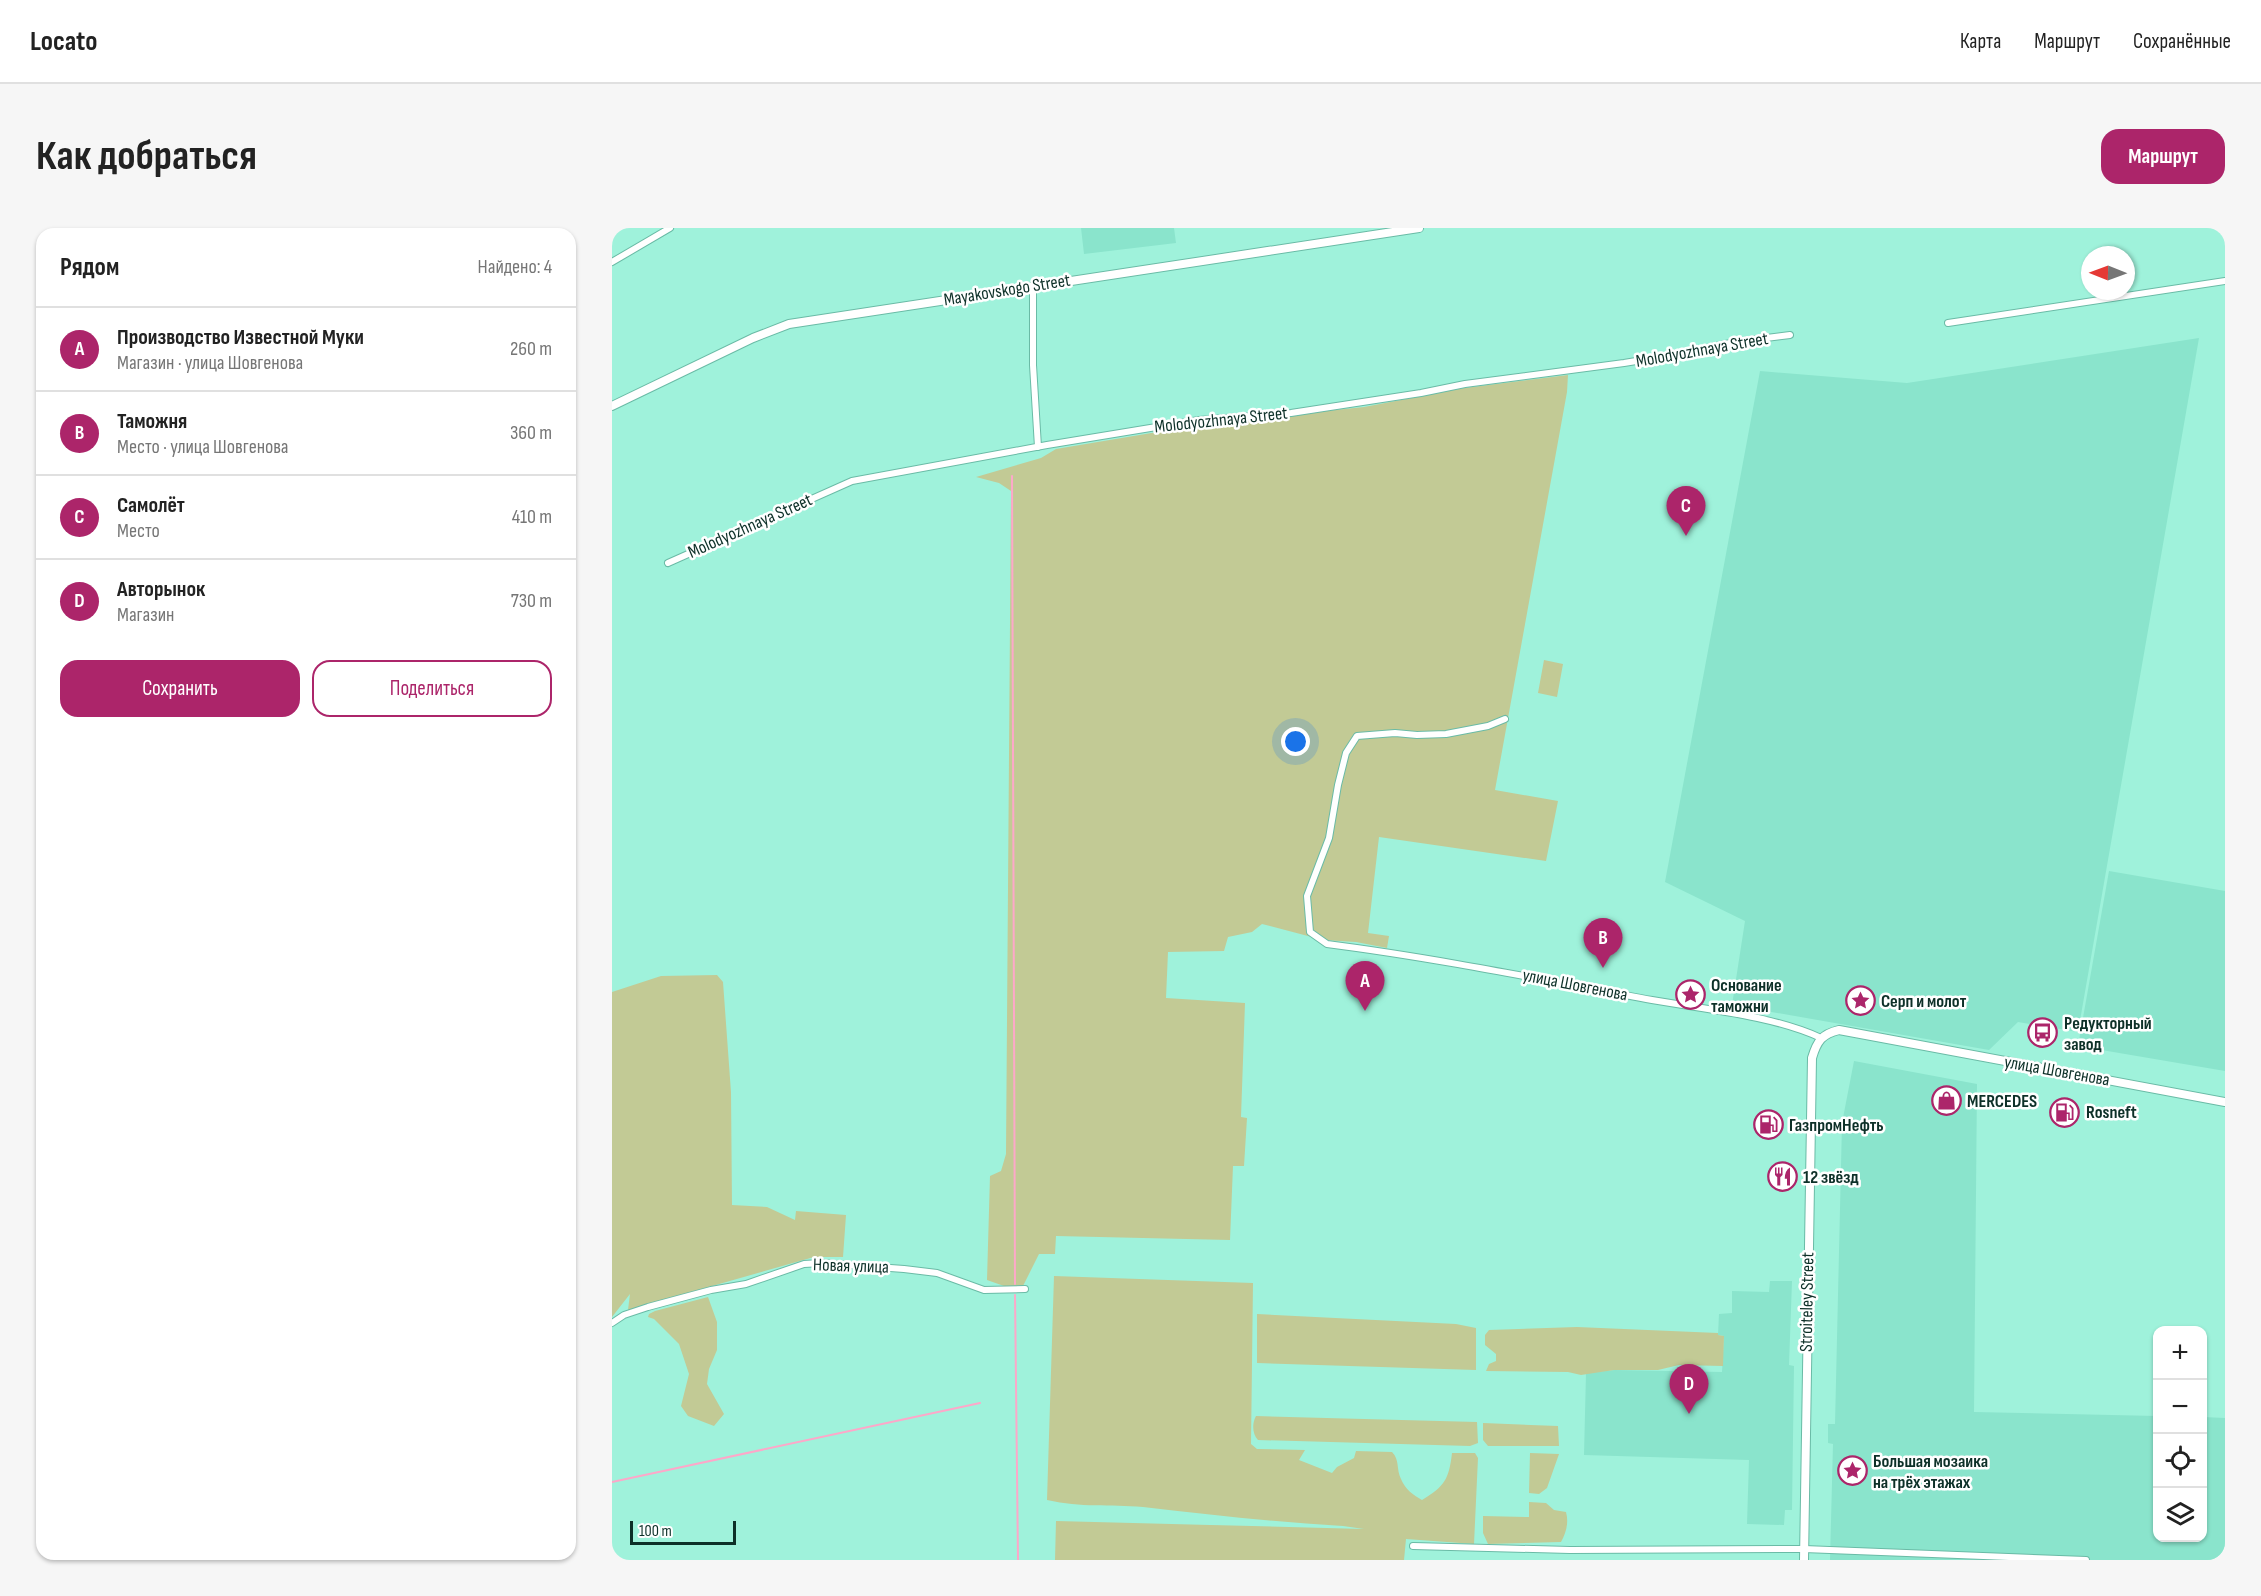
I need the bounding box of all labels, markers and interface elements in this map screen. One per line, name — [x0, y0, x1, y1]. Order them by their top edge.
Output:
text: Locato — [30, 25, 97, 58]
text: Карта — [1960, 29, 2001, 54]
text: Маршрут — [2034, 29, 2100, 54]
text: Сохранённые — [2133, 29, 2231, 54]
button: Маршрут — [2101, 129, 2225, 184]
text: Как добраться — [36, 131, 257, 182]
north arrow — [2081, 246, 2135, 300]
text: Рядом — [60, 252, 119, 283]
text: Найдено: 4 — [478, 255, 552, 279]
street label: Mayakovskogo Street — [942, 270, 1072, 310]
text: Производство Известной Муки — [117, 324, 364, 351]
street label: Molodyozhnaya Street — [1634, 328, 1770, 372]
text: A — [75, 337, 84, 361]
text: 260 m — [510, 337, 552, 361]
text: Магазин · улица Шовгенова — [117, 351, 303, 375]
street label: Molodyozhnaya Street — [1153, 403, 1289, 437]
text: Таможня — [117, 408, 187, 435]
text: B — [75, 421, 84, 445]
text: 360 m — [510, 421, 552, 445]
text: Место · улица Шовгенова — [117, 435, 289, 459]
pin: C — [1666, 486, 1706, 536]
street label: Molodyozhnaya Street — [685, 489, 816, 563]
text: Самолёт — [117, 492, 185, 519]
text: C — [74, 505, 85, 529]
text: 410 m — [512, 505, 552, 529]
text: Место — [117, 519, 160, 543]
text: Авторынок — [117, 576, 205, 603]
text: D — [74, 589, 85, 613]
text: 730 m — [511, 589, 552, 613]
text: Магазин — [117, 603, 174, 627]
button: Сохранить — [60, 660, 300, 717]
button: Поделиться — [312, 660, 552, 717]
your location — [1281, 727, 1310, 756]
pin: B — [1584, 918, 1622, 968]
pin: A — [1346, 962, 1384, 1011]
street label: улица Шовгенова — [1521, 965, 1629, 1005]
place label: Основание таможни — [1711, 975, 1782, 1017]
place icon: Основание таможни — [1674, 979, 1706, 1011]
place icon: Серп и молот — [1844, 985, 1876, 1017]
place label: Серп и молот — [1881, 991, 1967, 1012]
place label: Редукторный завод — [2064, 1013, 2152, 1055]
bus stop icon: Редукторный завод — [2027, 1017, 2059, 1049]
street label: улица Шовгенова — [2003, 1051, 2111, 1091]
shop icon: MERCEDES — [1930, 1085, 1962, 1117]
place label: MERCEDES — [1967, 1091, 2037, 1112]
fuel station icon: Rosneft — [2049, 1096, 2081, 1128]
place label: Rosneft — [2086, 1102, 2137, 1123]
fuel station icon: ГазпромНефть — [1752, 1109, 1784, 1141]
place label: ГазпромНефть — [1789, 1115, 1884, 1136]
restaurant icon: 12 звёзд — [1766, 1161, 1798, 1193]
place label: 12 звёзд — [1803, 1167, 1859, 1188]
street label: Stroiteley Street — [1796, 1251, 1818, 1352]
street label: Новая улица — [813, 1254, 889, 1278]
map controls — [2153, 1326, 2207, 1542]
button: + — [2153, 1326, 2207, 1380]
pin: D — [1670, 1364, 1708, 1414]
button: − — [2153, 1380, 2207, 1434]
button: locate — [2153, 1434, 2207, 1488]
place label: Большая мозаика на трёх этажах — [1873, 1451, 1988, 1493]
place icon: Большая мозаика на трёх этажах — [1836, 1455, 1868, 1487]
button: layers — [2153, 1488, 2207, 1542]
scale bar — [630, 1518, 736, 1546]
text: 100 m — [639, 1522, 672, 1541]

